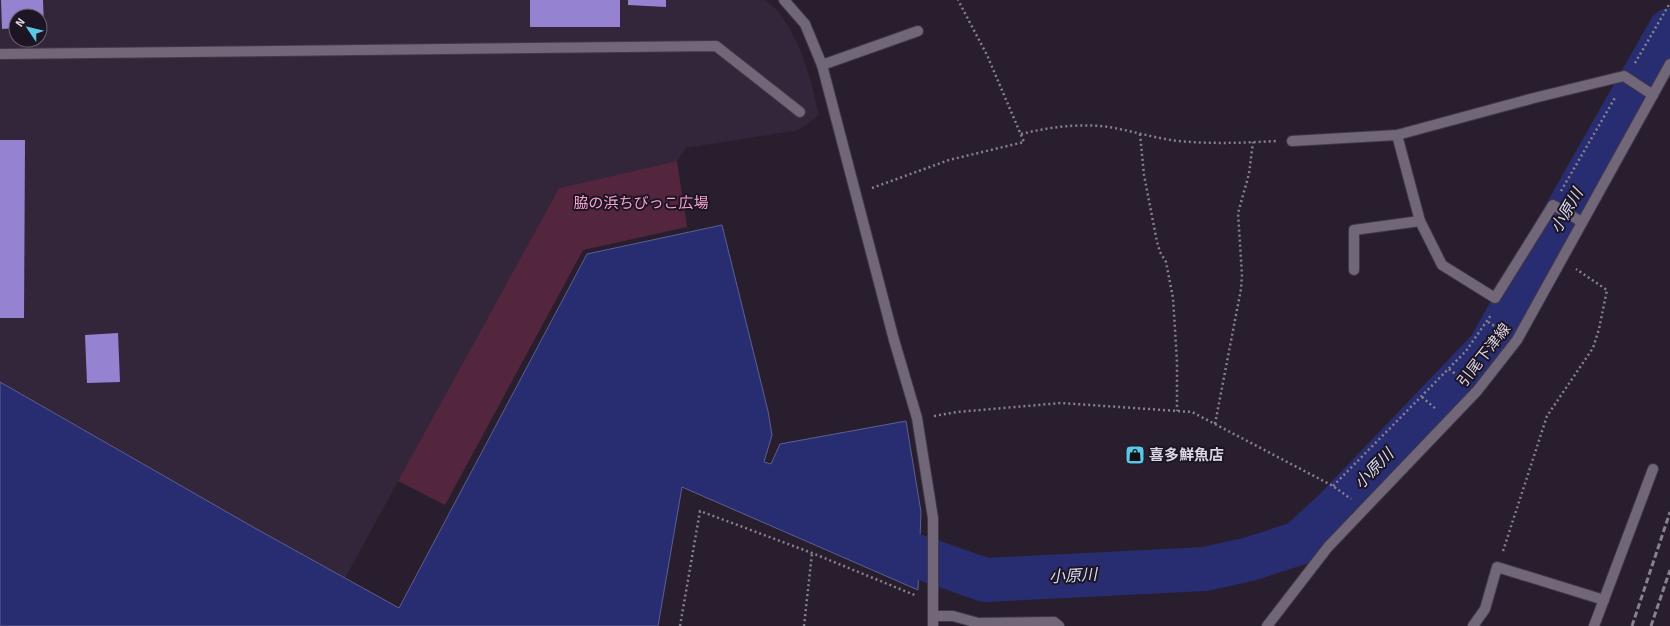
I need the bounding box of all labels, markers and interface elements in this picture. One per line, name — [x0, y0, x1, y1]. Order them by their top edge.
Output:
north arrow — [8, 8, 48, 48]
text: N — [13, 16, 28, 29]
water label: 小原川 — [1546, 183, 1589, 237]
park label: 脇の浜ちびっこ広場 — [573, 194, 709, 212]
street label: 引尾下津線 — [1454, 320, 1514, 390]
water label: 小原川 — [1350, 443, 1399, 493]
shop icon: 喜多鮮魚店 — [1124, 444, 1146, 466]
place label: 喜多鮮魚店 — [1149, 446, 1224, 464]
water label: 小原川 — [1049, 565, 1099, 587]

